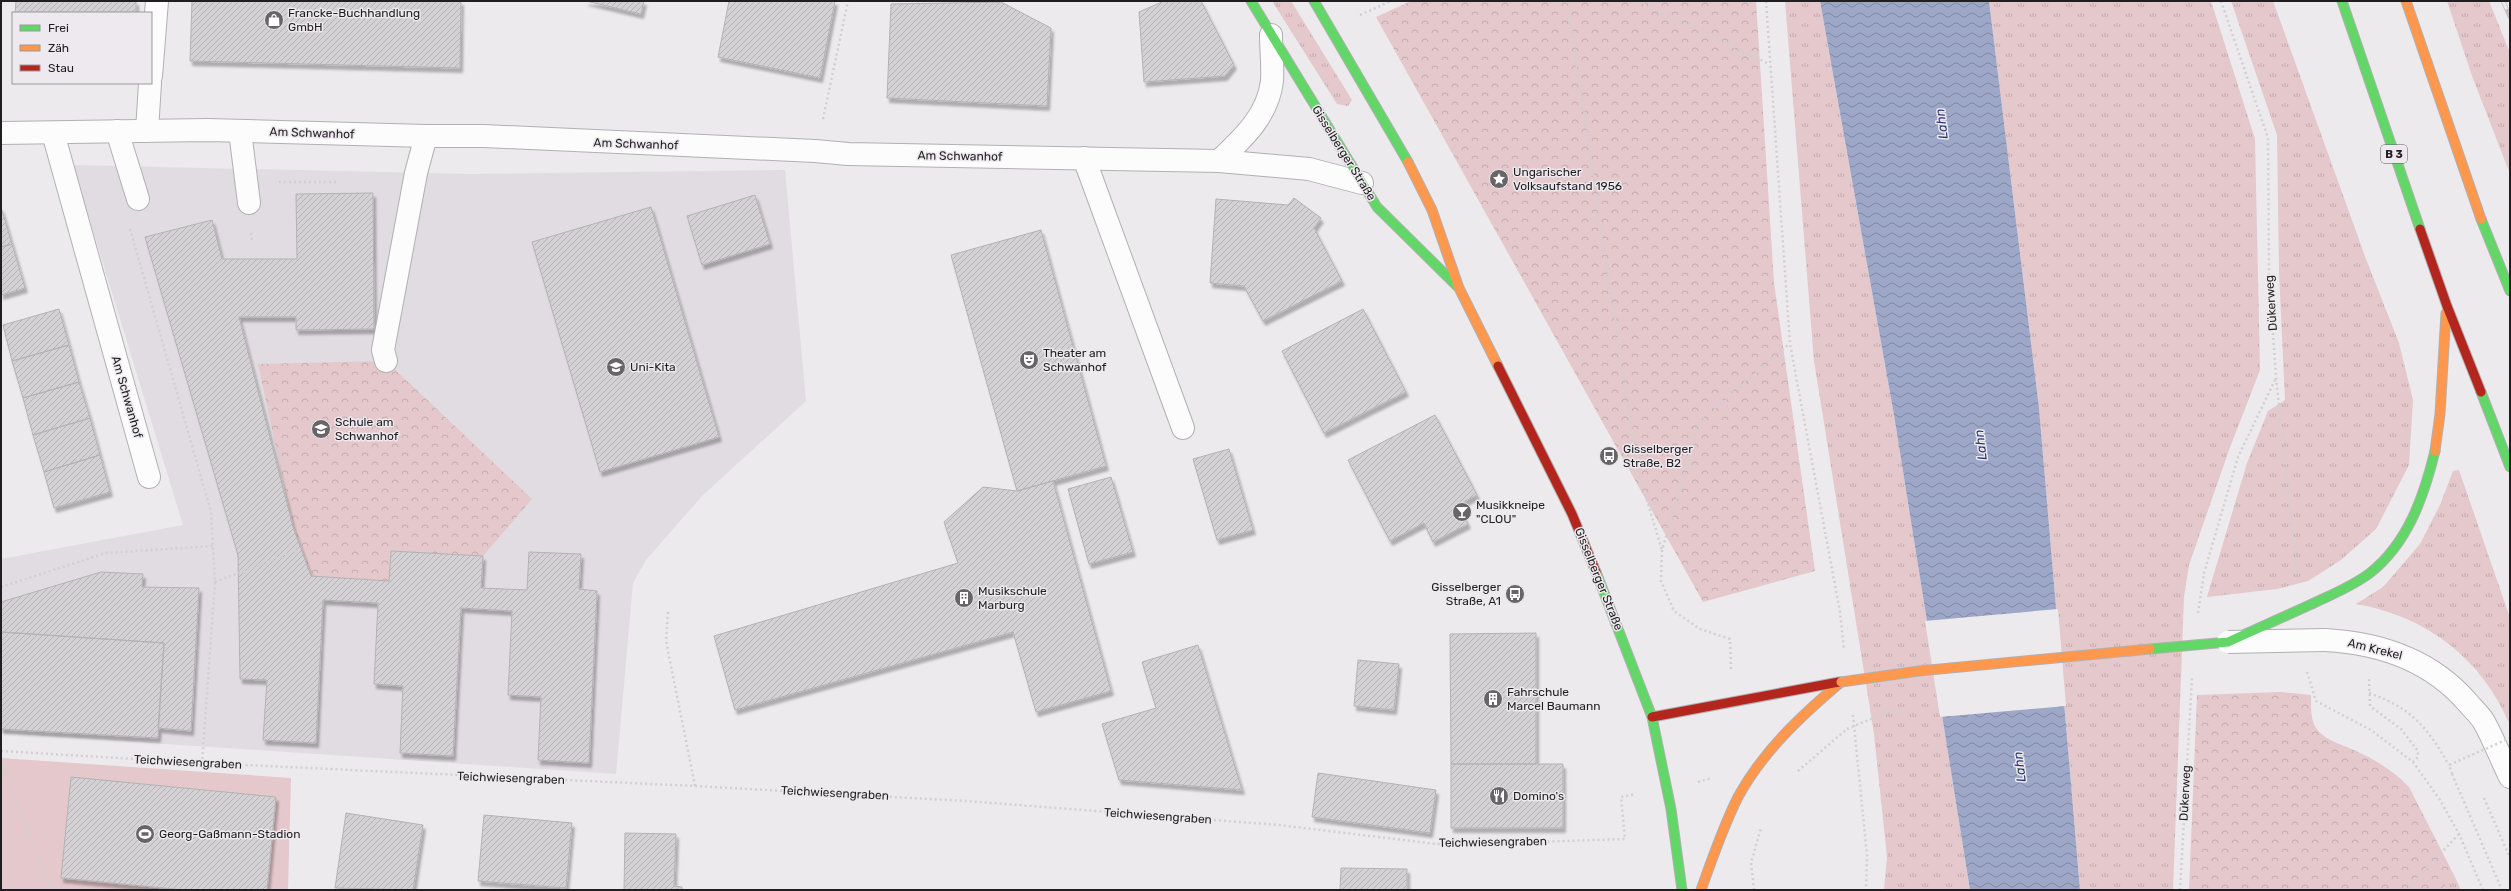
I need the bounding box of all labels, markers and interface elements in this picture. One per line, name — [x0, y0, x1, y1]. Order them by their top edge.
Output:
place label: Francke-Buchhandlung GmbH — [288, 6, 420, 34]
shop icon: Francke-Buchhandlung GmbH — [263, 9, 285, 31]
legend — [12, 12, 152, 84]
text: Frei — [48, 21, 69, 35]
text: Zäh — [48, 41, 69, 55]
text: Stau — [48, 61, 74, 75]
street label: Gisselberger Straße — [1309, 103, 1379, 203]
water label: Lahn — [1932, 108, 1951, 140]
street label: Am Schwanhof — [269, 125, 355, 141]
street label: Am Schwanhof — [593, 136, 679, 152]
road number: B 3 — [2381, 145, 2407, 163]
street label: Am Schwanhof — [917, 148, 1003, 164]
place label: Ungarischer Volksaufstand 1956 — [1513, 165, 1622, 193]
place icon: Ungarischer Volksaufstand 1956 — [1488, 168, 1510, 190]
street label: Dükerweg — [2262, 275, 2280, 331]
place label: Theater am Schwanhof — [1043, 346, 1107, 374]
theatre icon: Theater am Schwanhof — [1018, 349, 1040, 371]
street label: Am Schwanhof — [109, 354, 146, 440]
school or university icon: Uni-Kita — [605, 356, 627, 378]
place label: Uni-Kita — [630, 360, 676, 374]
place label: Schule am Schwanhof — [335, 415, 399, 443]
school or university icon: Schule am Schwanhof — [310, 418, 332, 440]
water label: Lahn — [1971, 429, 1990, 461]
place label: Gisselberger Straße, B2 — [1623, 442, 1693, 470]
bus stop icon: Gisselberger Straße, B2 — [1598, 445, 1620, 467]
place label: Musikkneipe "CLOU" — [1476, 498, 1545, 526]
bar icon: Musikkneipe "CLOU" — [1451, 501, 1473, 523]
street label: Gisselberger Straße — [1572, 526, 1626, 633]
place label: Gisselberger Straße, A1 — [1431, 580, 1501, 608]
bus stop icon: Gisselberger Straße, A1 — [1504, 583, 1526, 605]
place label: Musikschule Marburg — [978, 584, 1047, 612]
building icon: Musikschule Marburg — [953, 587, 975, 609]
street label: Am Krekel — [2346, 635, 2404, 663]
place label: Fahrschule Marcel Baumann — [1507, 685, 1601, 713]
building icon: Fahrschule Marcel Baumann — [1482, 688, 1504, 710]
water label: Lahn — [2010, 751, 2029, 783]
street label: Teichwiesengraben — [134, 752, 242, 772]
street label: Dükerweg — [2177, 765, 2193, 821]
street label: Teichwiesengraben — [457, 769, 565, 787]
street label: Teichwiesengraben — [781, 783, 889, 803]
restaurant icon: Domino's — [1488, 785, 1510, 807]
place label: Domino's — [1513, 789, 1564, 803]
street label: Teichwiesengraben — [1104, 805, 1212, 827]
sports icon: Georg-Gaßmann-Stadion — [134, 823, 156, 845]
place label: Georg-Gaßmann-Stadion — [159, 827, 300, 841]
street label: Teichwiesengraben — [1439, 834, 1547, 850]

